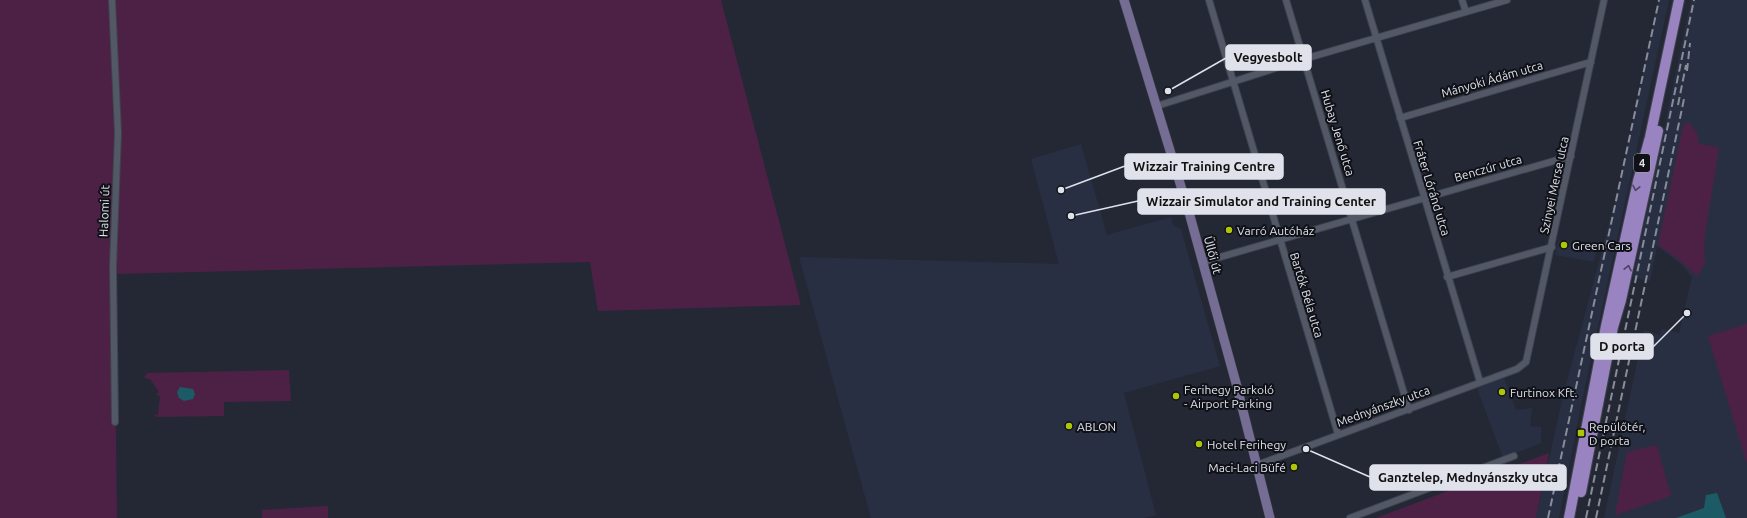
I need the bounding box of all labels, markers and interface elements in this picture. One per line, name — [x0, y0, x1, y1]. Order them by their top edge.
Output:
callout: Vegyesbolt — [1226, 45, 1311, 70]
text: Vegyesbolt — [1234, 50, 1303, 64]
street label: Mányoki Ádám utca — [1440, 58, 1544, 100]
street label: Hubay Jenő utca — [1319, 88, 1357, 178]
street label: Szinyei Merse utca — [1537, 135, 1571, 235]
street label: Fráter Lóránd utca — [1411, 139, 1453, 237]
street label: Benczúr utca — [1453, 152, 1523, 184]
callout: Wizzair Training Centre — [1125, 154, 1283, 179]
road number: 4 — [1634, 154, 1650, 172]
text: Wizzair Training Centre — [1133, 159, 1275, 173]
street label: Halomi út — [97, 184, 111, 237]
one-way arrow — [1633, 185, 1641, 191]
callout: Wizzair Simulator and Training Center — [1138, 189, 1385, 214]
text: Wizzair Simulator and Training Center — [1146, 194, 1377, 208]
place label: Varró Autóház — [1237, 224, 1315, 237]
marker: Varró Autóház — [1224, 225, 1234, 235]
street label: Üllői út — [1202, 235, 1224, 276]
place label: Green Cars — [1572, 239, 1631, 252]
marker: Green Cars — [1559, 240, 1569, 250]
street label: Bartók Béla utca — [1288, 251, 1326, 339]
one-way arrow — [1624, 265, 1632, 271]
callout: D porta — [1591, 334, 1653, 359]
text: D porta — [1599, 339, 1645, 353]
place label: Ferihegy Parkoló - Airport Parking — [1184, 383, 1274, 410]
street label: Mednyánszky utca — [1335, 383, 1431, 429]
place label: Furtinox Kft. — [1510, 386, 1577, 399]
marker: Furtinox Kft. — [1497, 387, 1507, 397]
marker: Ferihegy Parkoló - Airport Parking — [1171, 391, 1181, 401]
place label: ABLON — [1077, 420, 1116, 433]
place label: Repülőtér, D porta — [1589, 420, 1645, 447]
marker: ABLON — [1064, 421, 1074, 431]
marker: Repülőtér, D porta — [1576, 428, 1586, 438]
place label: Hotel Ferihegy — [1207, 438, 1286, 451]
marker: Hotel Ferihegy — [1194, 439, 1204, 449]
place label: Maci-Laci Büfé — [1208, 461, 1286, 474]
marker: Maci-Laci Büfé — [1289, 462, 1299, 472]
callout: Ganztelep, Mednyánszky utca — [1370, 465, 1566, 490]
text: Ganztelep, Mednyánszky utca — [1378, 470, 1558, 484]

